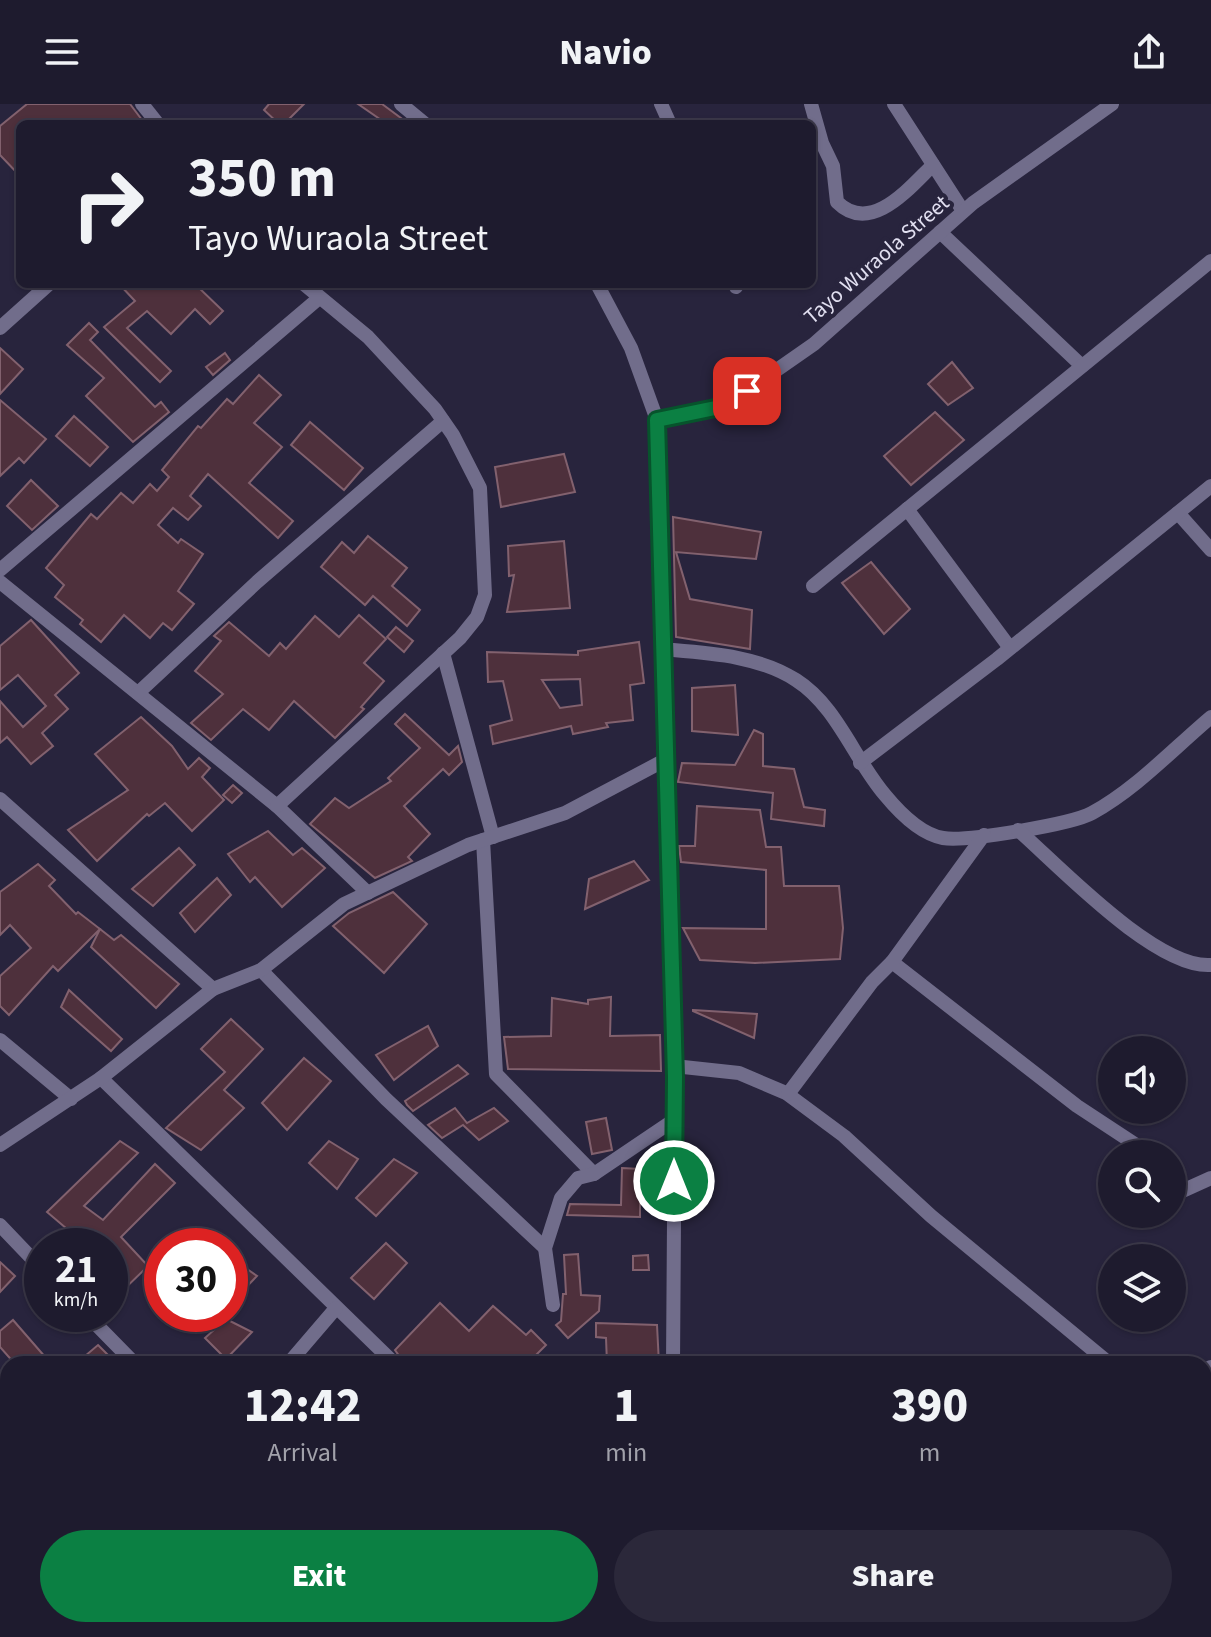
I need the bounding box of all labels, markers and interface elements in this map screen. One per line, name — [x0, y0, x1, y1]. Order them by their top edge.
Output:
text: Navio — [559, 27, 652, 78]
icon: menu — [40, 30, 84, 74]
icon: share — [1127, 30, 1171, 74]
text: 350 m — [188, 139, 336, 218]
icon: right — [56, 152, 160, 256]
street label: Tayo Wuraola Street — [797, 187, 957, 332]
text: Tayo Wuraola Street — [188, 213, 488, 264]
pin — [713, 357, 781, 425]
icon: arrive — [725, 369, 769, 413]
map controls — [1098, 1036, 1186, 1332]
button: sound — [1098, 1036, 1186, 1124]
position arrow — [632, 1139, 716, 1223]
button: search — [1098, 1140, 1186, 1228]
speed limit sign: 30 — [144, 1228, 248, 1332]
text: 21 — [55, 1241, 97, 1298]
button: layers — [1098, 1244, 1186, 1332]
text: km/h — [54, 1286, 98, 1314]
text: 12:42 — [244, 1372, 361, 1440]
text: 1 — [613, 1372, 639, 1440]
text: 390 — [891, 1372, 968, 1440]
text: Arrival — [268, 1434, 338, 1471]
text: min — [605, 1434, 647, 1471]
text: m — [919, 1434, 940, 1471]
button: Exit — [40, 1530, 598, 1622]
button: Share — [614, 1530, 1172, 1622]

